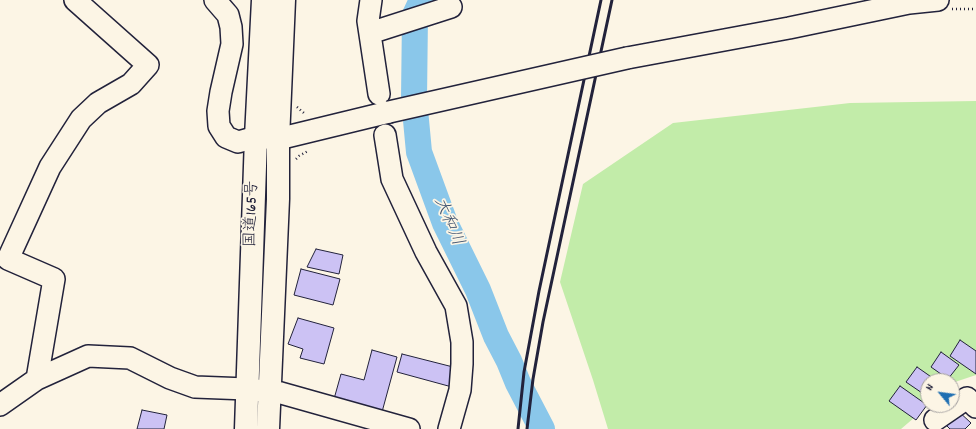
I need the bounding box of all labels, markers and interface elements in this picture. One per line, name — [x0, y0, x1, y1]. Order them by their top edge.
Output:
street label: 国道165号 — [242, 180, 264, 248]
water label: 大和川 — [428, 195, 466, 249]
north arrow — [920, 373, 960, 413]
text: N — [922, 381, 939, 394]

